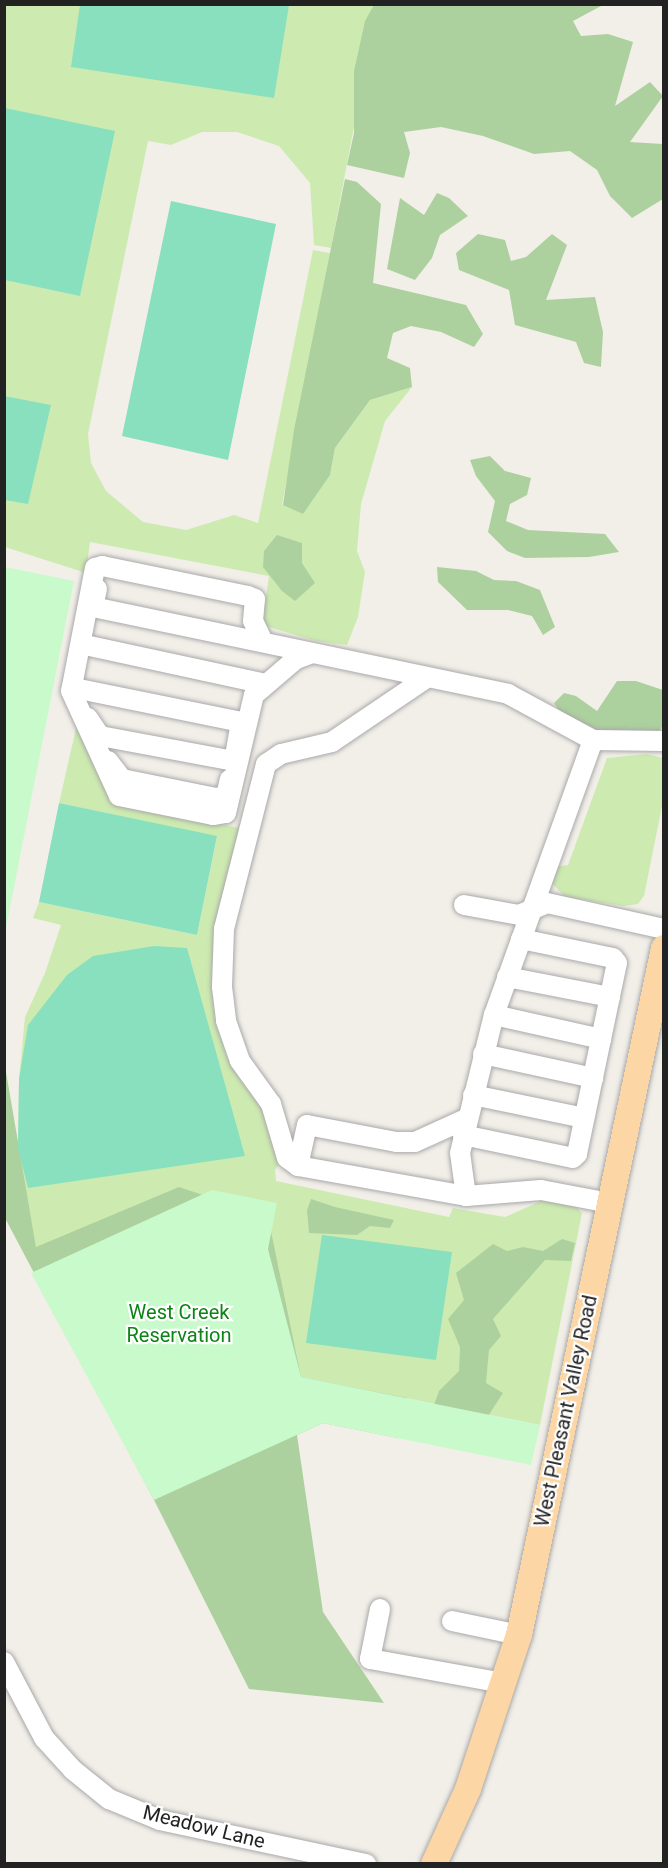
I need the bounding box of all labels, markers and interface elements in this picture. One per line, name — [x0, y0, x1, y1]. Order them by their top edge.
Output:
street label: West Pleasant Valley Road — [530, 1293, 602, 1529]
park label: West Creek Reservation — [126, 1300, 232, 1347]
street label: Meadow Lane — [140, 1800, 268, 1854]

